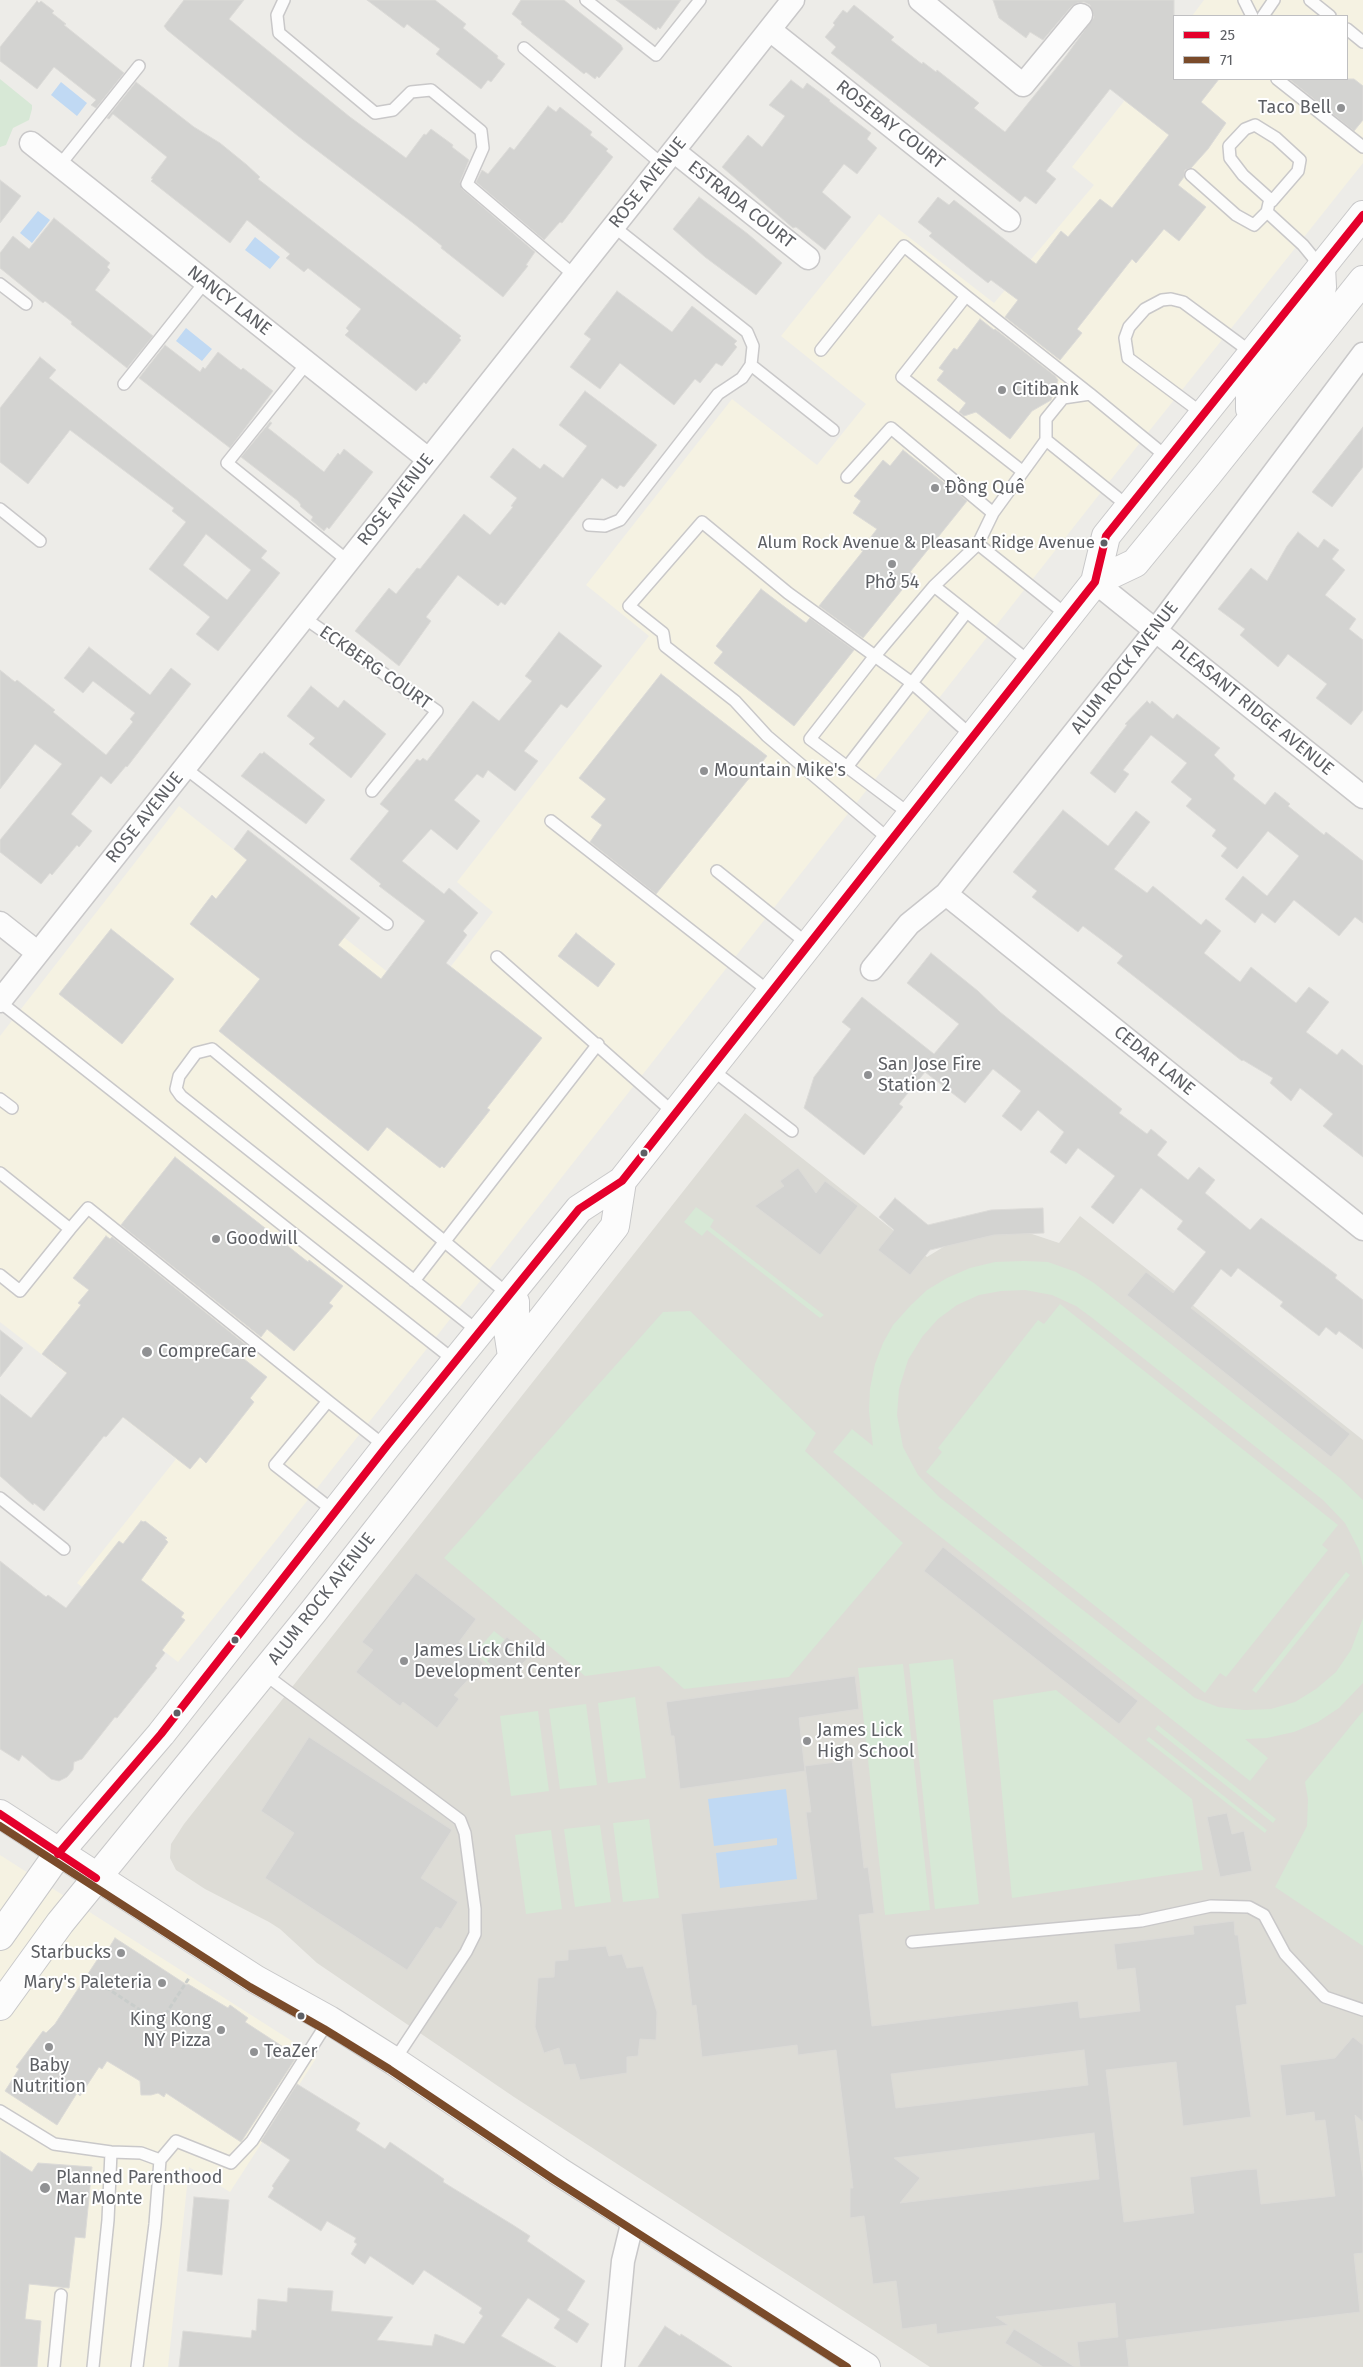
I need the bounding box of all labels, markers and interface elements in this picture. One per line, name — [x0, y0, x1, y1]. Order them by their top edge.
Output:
legend — [1173, 15, 1348, 80]
text: 25 — [1220, 26, 1235, 44]
text: 71 — [1220, 51, 1233, 69]
street label: ROSEBAY COURT — [832, 76, 948, 174]
place label: Taco Bell — [1258, 97, 1331, 119]
marker: Taco Bell — [1335, 102, 1347, 114]
street label: ROSE AVENUE — [605, 133, 691, 233]
street label: ESTRADA COURT — [683, 157, 799, 253]
street label: NANCY LANE — [183, 262, 275, 340]
place label: Citibank — [1012, 379, 1079, 401]
marker: Citibank — [996, 384, 1008, 396]
street label: ROSE AVENUE — [353, 450, 439, 550]
place label: Đồng Quê — [945, 477, 1025, 499]
marker: Đồng Quê — [929, 482, 941, 494]
place label: Alum Rock Avenue & Pleasant Ridge Avenue — [758, 533, 1095, 553]
marker: Alum Rock Avenue & Pleasant Ridge Avenue — [1099, 538, 1109, 548]
marker: Phở 54 — [886, 558, 898, 570]
place label: Phở 54 — [865, 572, 919, 594]
street label: ALUM ROCK AVENUE — [1067, 598, 1183, 738]
street label: ECKBERG COURT — [315, 621, 435, 715]
street label: PLEASANT RIDGE AVENUE — [1166, 636, 1338, 780]
place label: Mountain Mike's — [714, 760, 846, 782]
marker: Mountain Mike's — [698, 765, 710, 777]
street label: ROSE AVENUE — [102, 768, 188, 868]
street label: CEDAR LANE — [1109, 1022, 1199, 1100]
place label: San Jose Fire Station 2 — [878, 1054, 981, 1096]
marker: San Jose Fire Station 2 — [862, 1069, 874, 1081]
unlabelled marker — [639, 1148, 649, 1158]
place label: Goodwill — [226, 1228, 298, 1250]
marker: Goodwill — [210, 1233, 222, 1245]
place label: CompreCare — [158, 1341, 256, 1363]
marker: CompreCare — [140, 1345, 154, 1359]
street label: ALUM ROCK AVENUE — [264, 1529, 380, 1669]
unlabelled marker — [230, 1635, 240, 1645]
place label: James Lick Child Development Center — [414, 1640, 580, 1682]
marker: James Lick Child Development Center — [398, 1655, 410, 1667]
unlabelled marker — [172, 1708, 182, 1718]
place label: James Lick High School — [817, 1720, 914, 1762]
marker: James Lick High School — [801, 1735, 813, 1747]
place label: Starbucks — [31, 1942, 111, 1964]
marker: Starbucks — [115, 1947, 127, 1959]
place label: Mary's Paleteria — [24, 1972, 152, 1994]
marker: Mary's Paleteria — [156, 1977, 168, 1989]
place label: King Kong NY Pizza — [130, 2009, 211, 2052]
unlabelled marker — [296, 2011, 306, 2021]
marker: King Kong NY Pizza — [215, 2024, 227, 2036]
marker: Baby Nutrition — [43, 2041, 55, 2053]
place label: TeaZer — [264, 2041, 317, 2063]
marker: TeaZer — [248, 2046, 260, 2058]
place label: Baby Nutrition — [12, 2055, 86, 2098]
place label: Planned Parenthood Mar Monte — [56, 2167, 223, 2210]
marker: Planned Parenthood Mar Monte — [38, 2181, 52, 2195]

